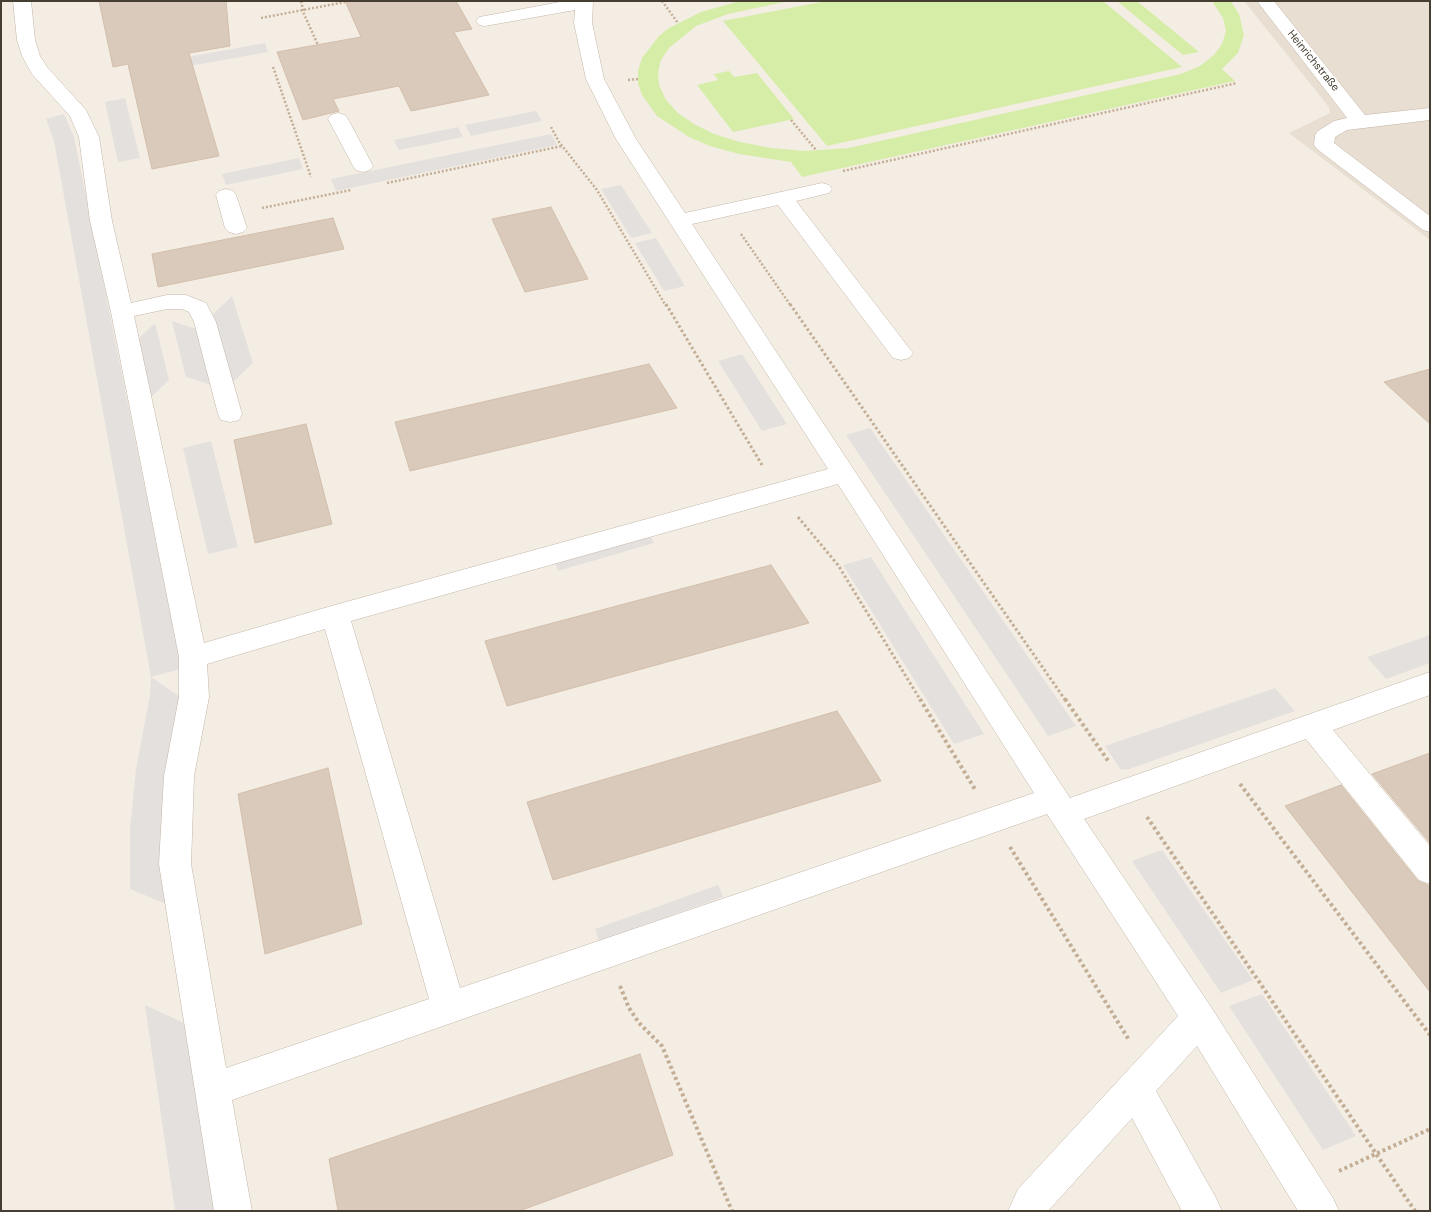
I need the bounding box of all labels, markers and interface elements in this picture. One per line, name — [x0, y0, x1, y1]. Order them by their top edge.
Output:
street label: Heinrichstraße — [1284, 28, 1342, 94]

